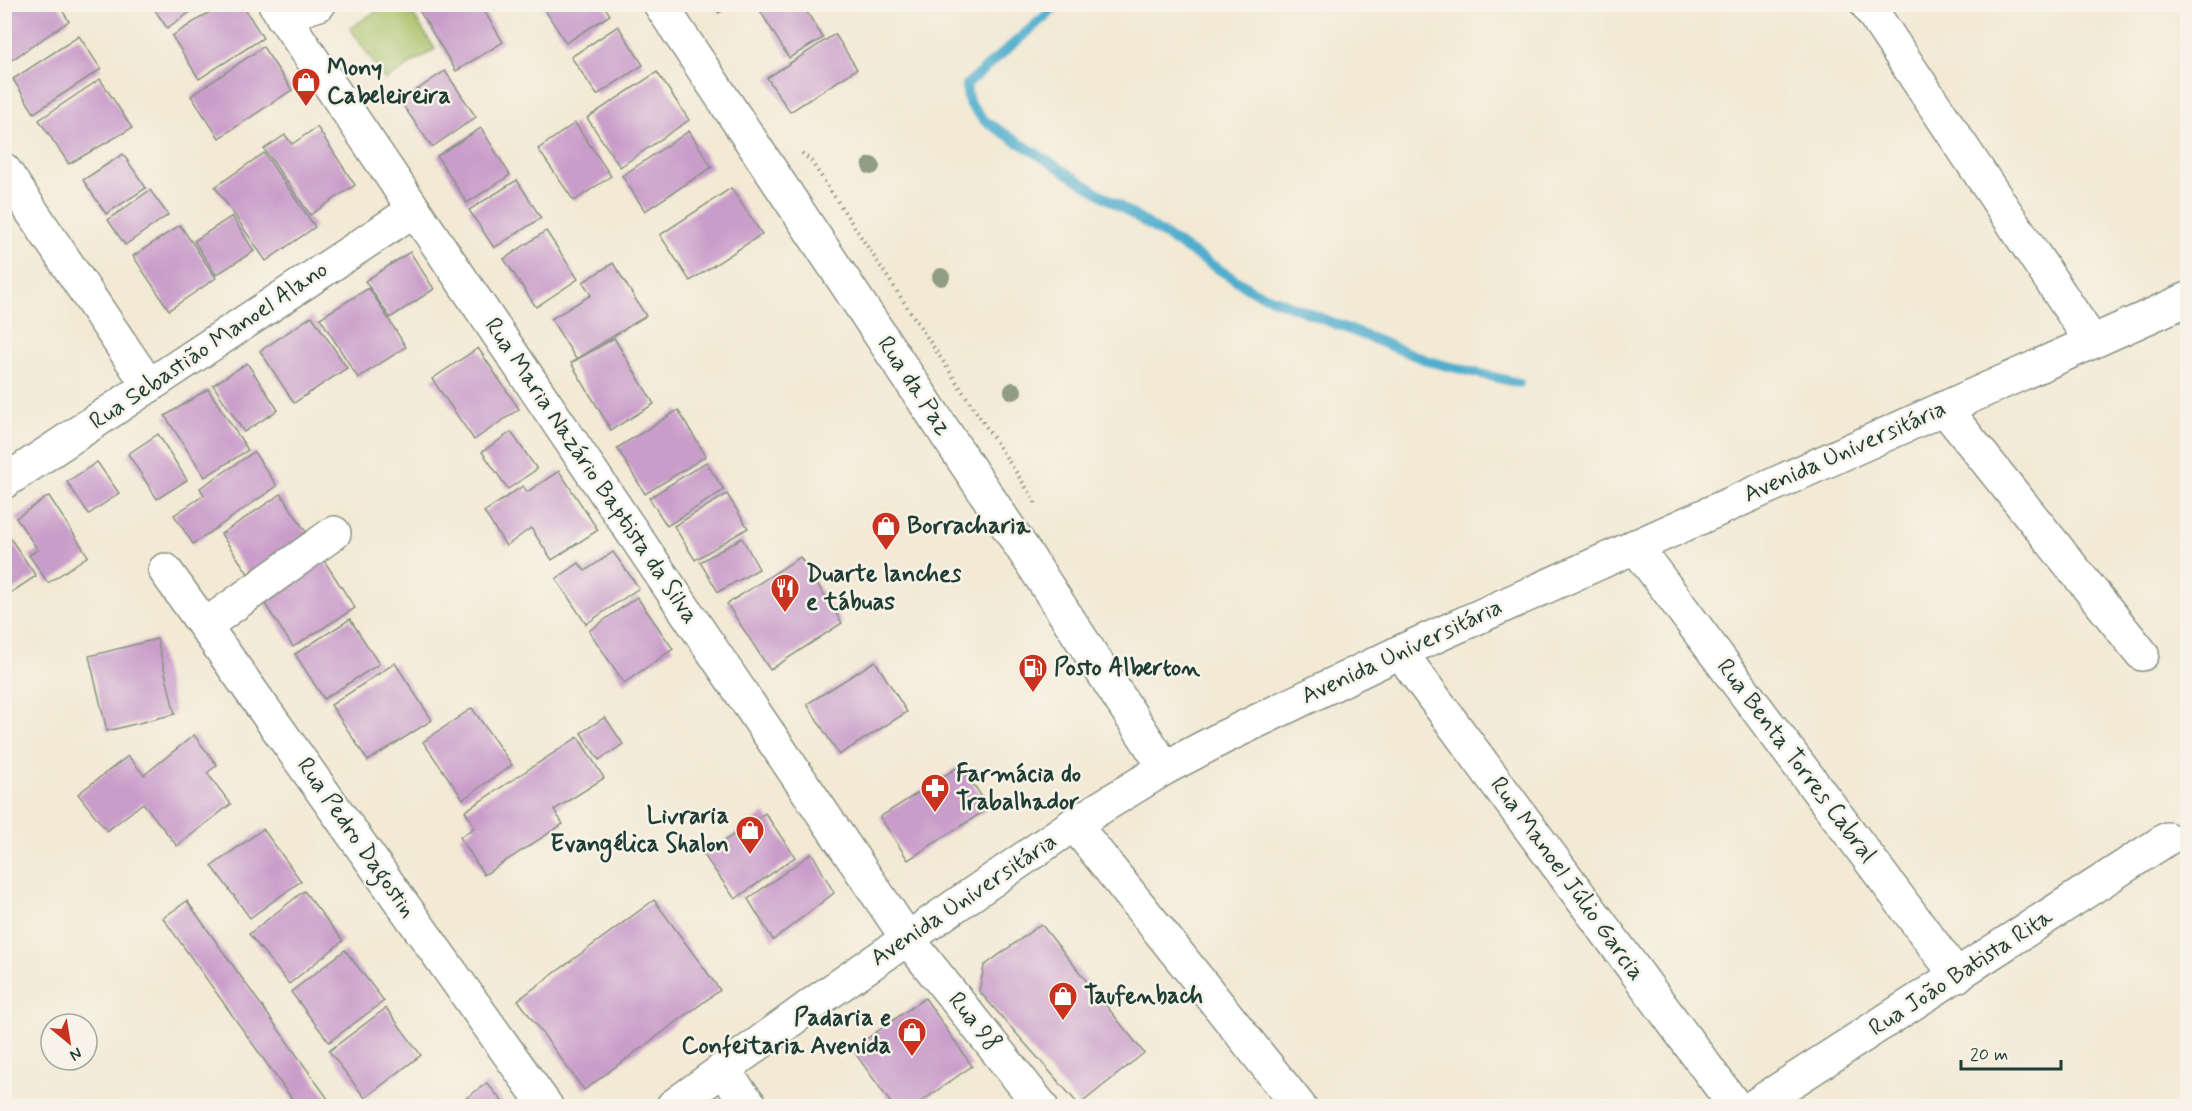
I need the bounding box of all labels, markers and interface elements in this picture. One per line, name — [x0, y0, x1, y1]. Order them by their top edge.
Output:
place label: Mony Cabeleireira — [327, 53, 451, 112]
shop icon: Mony Cabeleireira — [290, 66, 322, 108]
street label: Rua Sebastião Manoel Alano — [84, 254, 334, 438]
street label: Rua Maria Nazário Baptista da Silva — [477, 312, 705, 630]
street label: Rua da Paz — [870, 330, 958, 442]
street label: Avenida Universitária — [1739, 393, 1951, 511]
shop icon: Borracharia — [870, 510, 902, 552]
place label: Borracharia — [907, 511, 1031, 542]
place label: Duarte lanches e tábuas — [806, 559, 962, 618]
restaurant icon: Duarte lanches e tábuas — [769, 572, 801, 614]
street label: Avenida Universitária — [1296, 592, 1508, 712]
fuel station icon: Posto Alberton — [1017, 652, 1049, 694]
place label: Posto Alberton — [1054, 653, 1200, 684]
street label: Rua Benta Torres Cabral — [1709, 653, 1883, 869]
street label: Rua Pedro Dagostin — [287, 752, 423, 926]
place label: Farmácia do Trabalhador — [956, 759, 1081, 818]
street label: Rua Manoel Júlio Garcia — [1483, 771, 1651, 987]
pharmacy icon: Farmácia do Trabalhador — [919, 772, 951, 814]
place label: Livraria Evangélica Shalon — [550, 801, 729, 863]
shop icon: Livraria Evangélica Shalon — [734, 814, 766, 856]
street label: Avenida Universitária — [865, 826, 1063, 974]
street label: Rua João Batista Rita — [1863, 902, 2059, 1044]
shop icon: Taufenbach — [1047, 980, 1079, 1022]
place label: Taufenbach — [1084, 981, 1203, 1012]
street label: Rua 98 — [941, 986, 1007, 1058]
place label: Padaria e Confeitaria Avenida — [681, 1003, 891, 1062]
north arrow — [39, 1012, 99, 1072]
shop icon: Padaria e Confeitaria Avenida — [896, 1016, 928, 1058]
scale bar — [1961, 1033, 2062, 1071]
text: N — [66, 1042, 86, 1065]
text: 20 m — [1970, 1043, 2008, 1067]

